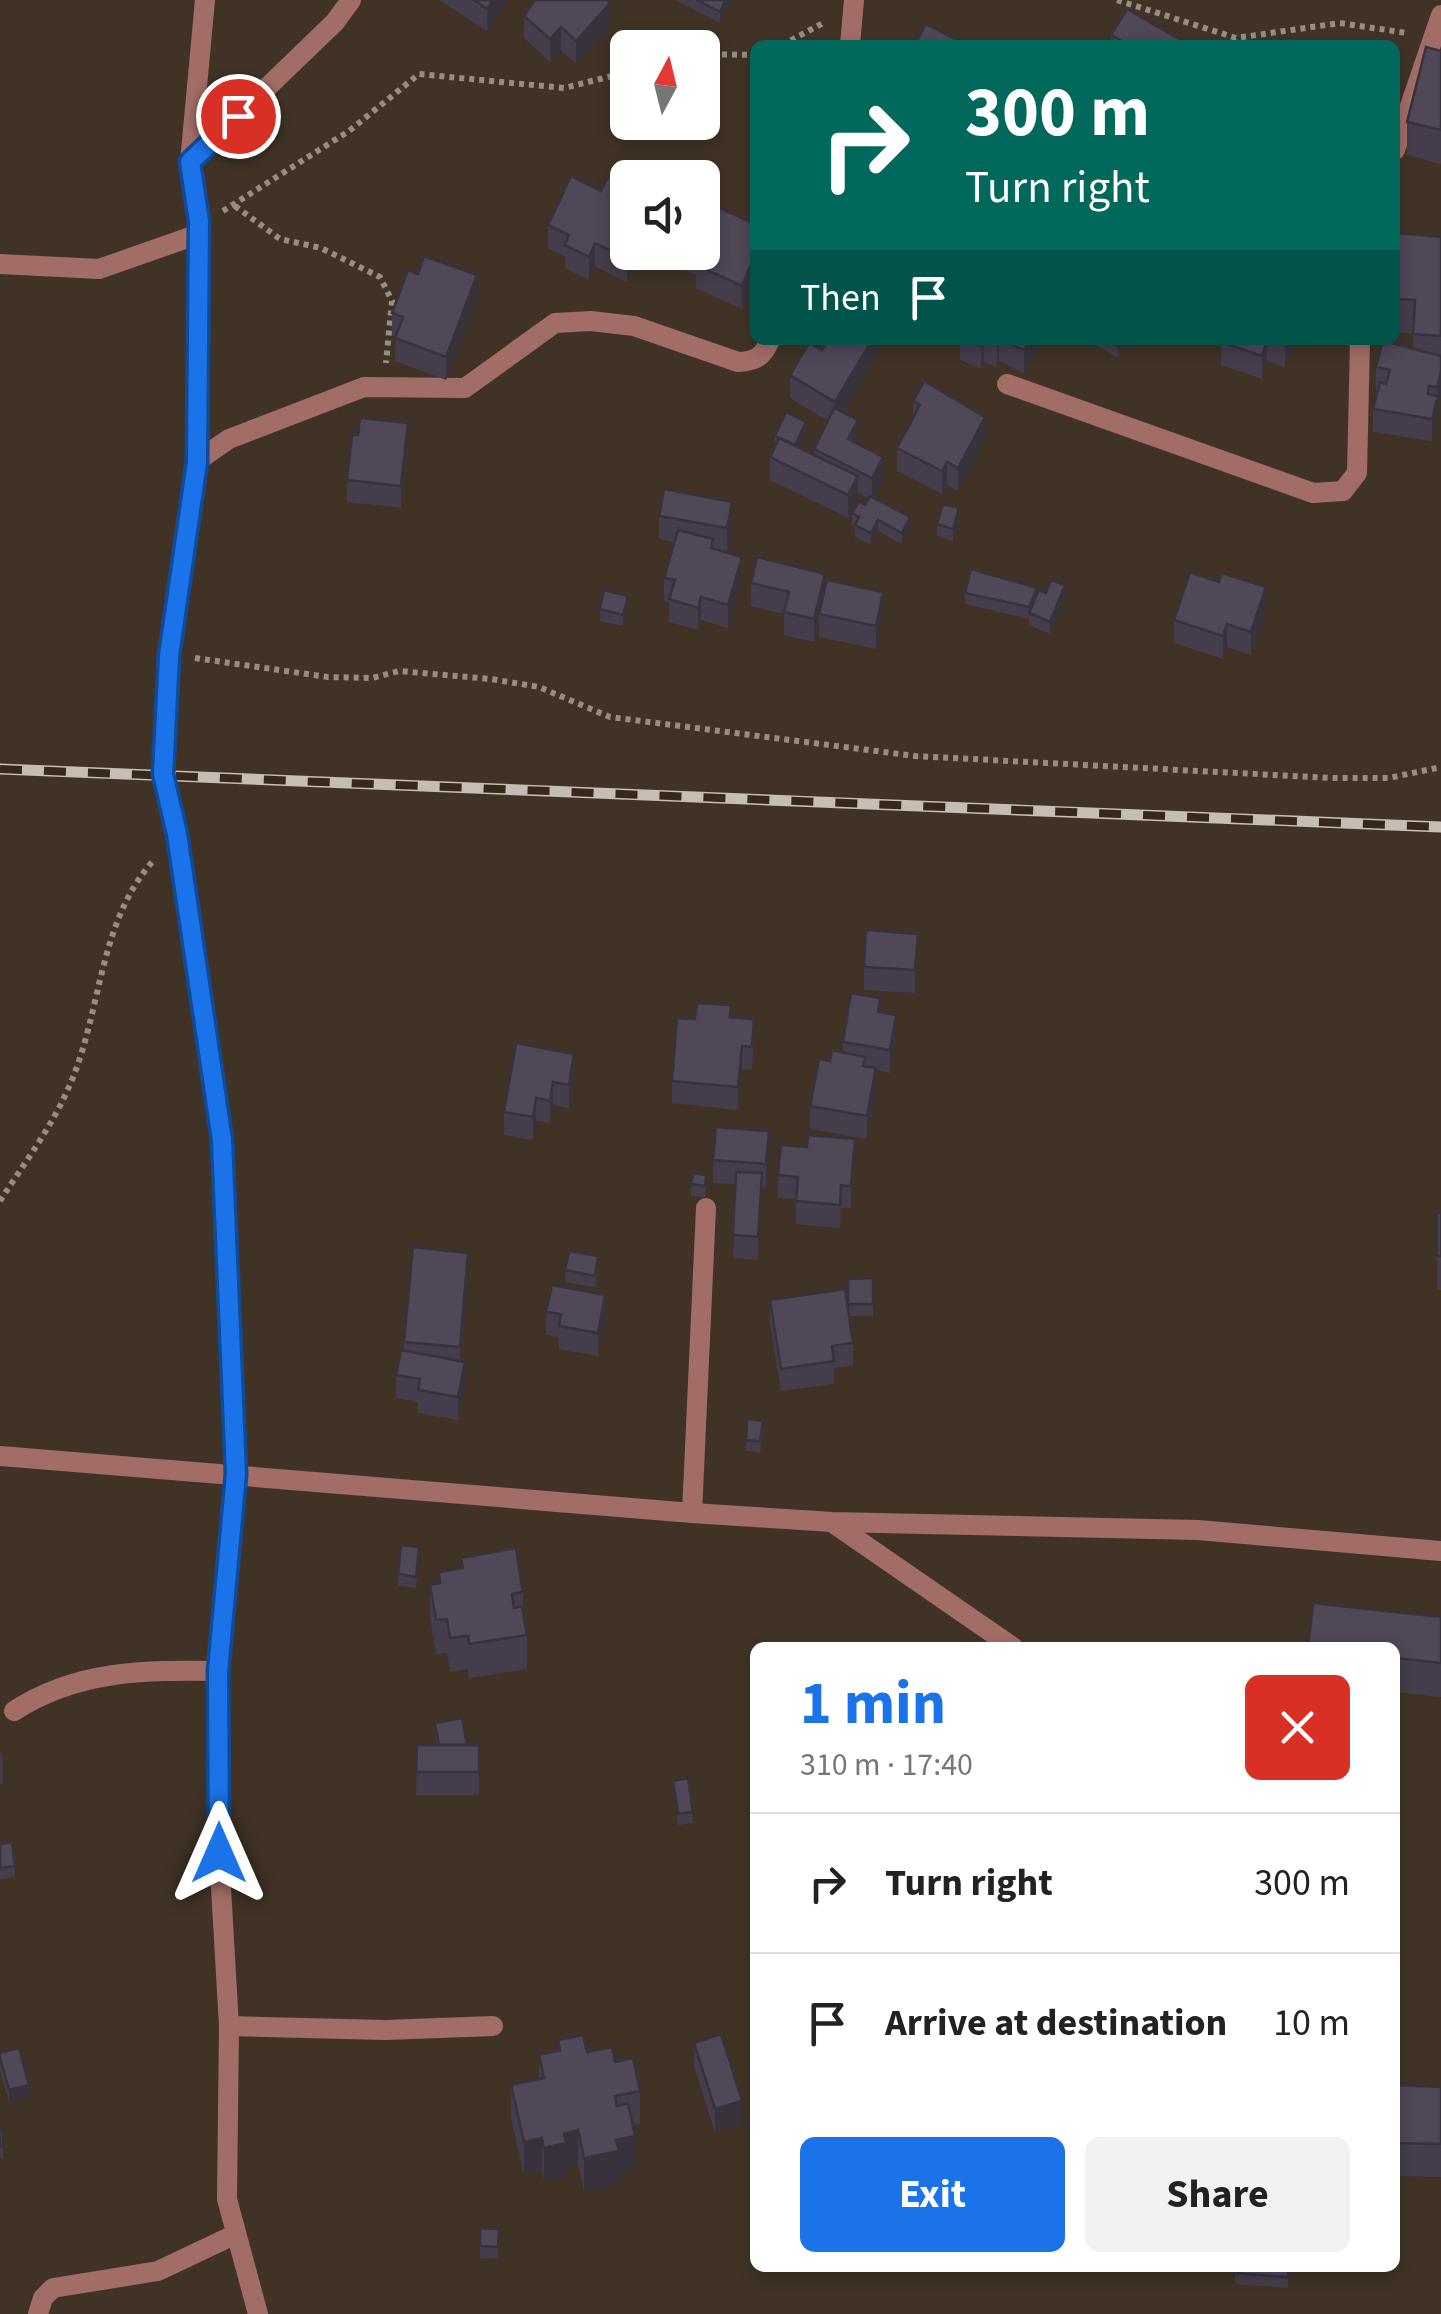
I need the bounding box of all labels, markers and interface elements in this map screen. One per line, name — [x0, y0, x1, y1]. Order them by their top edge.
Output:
north arrow — [610, 30, 720, 140]
map controls — [610, 30, 720, 270]
text: 300 m — [965, 63, 1150, 163]
pin — [196, 74, 281, 159]
icon: right — [800, 80, 930, 210]
icon: arrive — [211, 89, 266, 144]
text: Turn right — [965, 156, 1150, 220]
button: sound — [610, 160, 720, 270]
icon: arrive — [901, 270, 956, 325]
text: Then — [800, 271, 881, 325]
text: 1 min — [800, 1662, 946, 1747]
button: close — [1245, 1675, 1350, 1780]
text: 310 m · 17:40 — [800, 1742, 973, 1788]
position arrow — [167, 1801, 271, 1905]
icon: right — [800, 1856, 855, 1911]
text: Turn right — [885, 1856, 1053, 1910]
text: 300 m — [1254, 1856, 1350, 1910]
icon: arrive — [800, 1996, 855, 2051]
text: Arrive at destination — [885, 1996, 1227, 2050]
text: 10 m — [1273, 1996, 1350, 2050]
button: Exit — [800, 2137, 1065, 2252]
button: Share — [1085, 2137, 1350, 2252]

